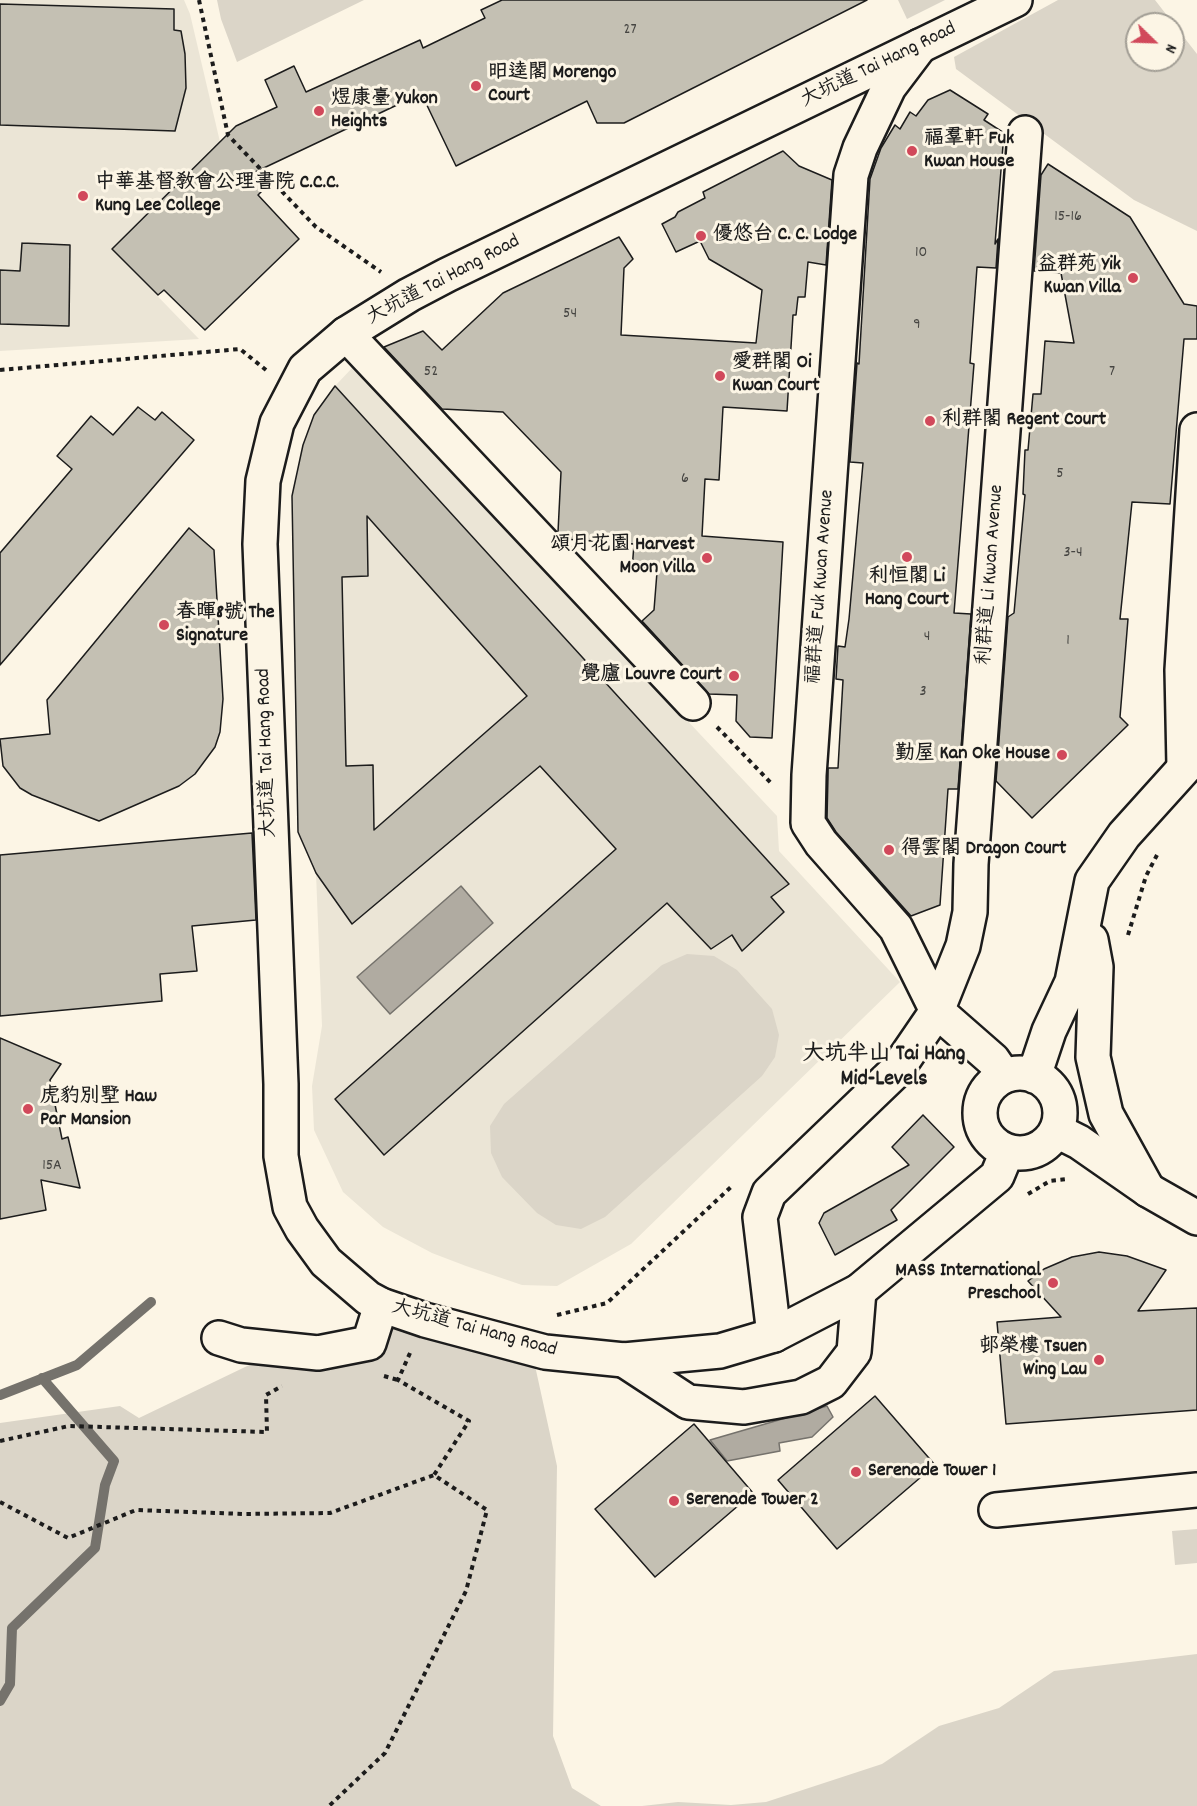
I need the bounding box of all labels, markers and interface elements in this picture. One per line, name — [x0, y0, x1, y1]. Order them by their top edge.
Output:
north arrow — [1125, 12, 1185, 72]
street label: 大坑道 Tai Hang Road — [797, 18, 961, 114]
house number: 27 — [623, 21, 637, 41]
text: N — [1158, 40, 1182, 57]
place label: 昍逵閣 Morengo Court — [488, 62, 616, 109]
marker: 昍逵閣 Morengo Court — [469, 79, 483, 93]
place label: 煜康臺 Yukon Heights — [331, 88, 438, 135]
marker: 煜康臺 Yukon Heights — [312, 104, 326, 118]
place label: 福羣軒 Fuk Kwan House — [924, 128, 1014, 175]
marker: 福羣軒 Fuk Kwan House — [905, 144, 919, 158]
place label: 中華基督教會公理書院 C.C.C. Kung Lee College — [95, 172, 339, 219]
marker: 中華基督教會公理書院 C.C.C. Kung Lee College — [76, 189, 90, 203]
house number: 15-16 — [1054, 208, 1082, 228]
place label: 優悠台 C. C. Lodge — [713, 224, 857, 248]
marker: 優悠台 C. C. Lodge — [694, 229, 708, 243]
street label: 大坑道 Tai Hang Road — [363, 231, 525, 331]
house number: 10 — [915, 244, 927, 264]
place label: 益群苑 Yik Kwan Villa — [1037, 254, 1121, 301]
marker: 益群苑 Yik Kwan Villa — [1126, 271, 1140, 285]
house number: 54 — [563, 305, 577, 325]
house number: 9 — [913, 316, 921, 336]
place label: 愛群閣 Oi Kwan Court — [732, 352, 820, 399]
house number: 52 — [424, 363, 438, 383]
house number: 7 — [1109, 363, 1115, 383]
marker: 愛群閣 Oi Kwan Court — [713, 369, 727, 383]
place label: 利群閣 Regent Court — [942, 409, 1106, 433]
marker: 利群閣 Regent Court — [923, 414, 937, 428]
house number: 5 — [1056, 465, 1064, 485]
house number: 6 — [681, 470, 689, 490]
street label: 利群道 Li Kwan Avenue — [974, 484, 1010, 666]
street label: 福群道 Fuk Kwan Avenue — [803, 489, 841, 685]
place label: 頌月花園 Harvest Moon Villa — [550, 534, 695, 581]
house number: 3-4 — [1063, 544, 1083, 564]
marker: 利恒閣 Li Hang Court — [900, 550, 914, 564]
marker: 頌月花園 Harvest Moon Villa — [700, 551, 714, 565]
place label: 利恒閣 Li Hang Court — [865, 566, 949, 613]
place label: 春暉8號 The Signature — [176, 602, 275, 649]
marker: 春暉8號 The Signature — [157, 618, 171, 632]
house number: 4 — [924, 628, 930, 648]
house number: 1 — [1066, 632, 1070, 652]
place label: 覺廬 Louvre Court — [580, 664, 722, 688]
street label: 大坑道 Tai Hang Road — [253, 668, 283, 838]
marker: 覺廬 Louvre Court — [727, 669, 741, 683]
house number: 3 — [919, 683, 927, 703]
place label: 勤屋 Kan Oke House — [895, 743, 1050, 767]
marker: 勤屋 Kan Oke House — [1055, 748, 1069, 762]
place label: 得雲閣 Dragon Court — [901, 838, 1066, 862]
marker: 得雲閣 Dragon Court — [882, 843, 896, 857]
district label: 大坑半山 Tai Hang Mid-Levels — [803, 1043, 965, 1094]
place label: 虎豹別墅 Haw Par Mansion — [40, 1086, 157, 1133]
marker: 虎豹別墅 Haw Par Mansion — [21, 1102, 35, 1116]
house number: 15A — [42, 1157, 62, 1177]
place label: MASS International Preschool — [895, 1260, 1041, 1307]
marker: MASS International Preschool — [1046, 1276, 1060, 1290]
street label: 大坑道 Tai Hang Road — [389, 1296, 559, 1364]
place label: 邨榮樓 Tsuen Wing Lau — [979, 1336, 1087, 1383]
marker: 邨榮樓 Tsuen Wing Lau — [1092, 1353, 1106, 1367]
place label: Serenade Tower 1 — [868, 1460, 996, 1484]
marker: Serenade Tower 1 — [849, 1465, 863, 1479]
place label: Serenade Tower 2 — [686, 1489, 819, 1513]
marker: Serenade Tower 2 — [667, 1494, 681, 1508]

